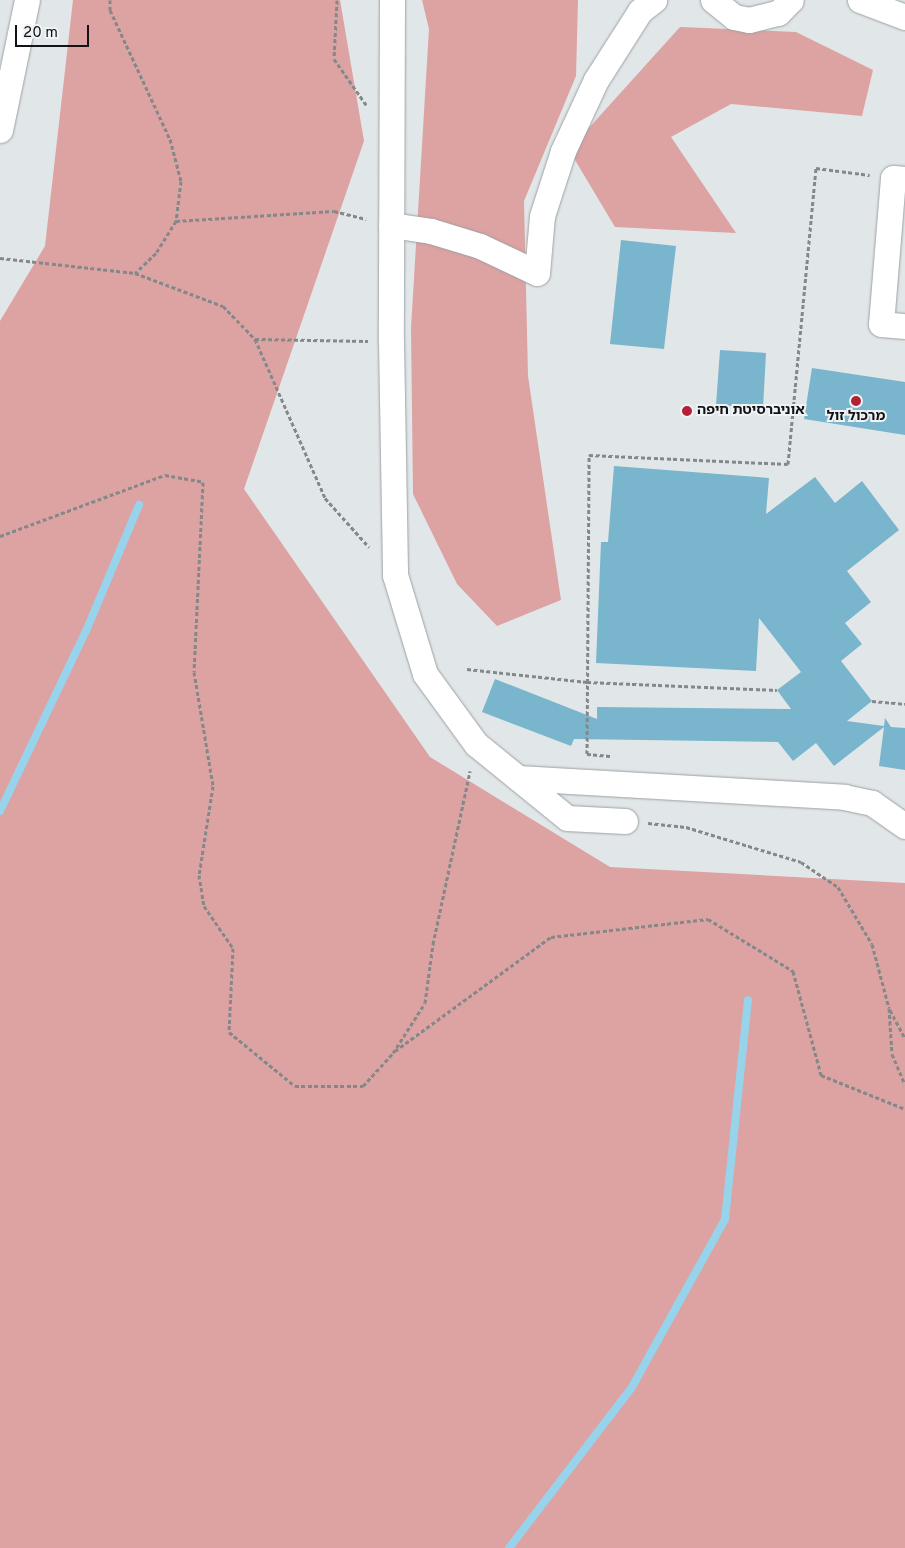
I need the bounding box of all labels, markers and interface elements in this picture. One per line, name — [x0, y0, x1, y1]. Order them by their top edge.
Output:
scale bar — [18, 15, 91, 47]
text: 20 m — [23, 24, 58, 43]
marker: מרכול זול — [850, 395, 862, 407]
place label: אוניברסיטת חיפה — [697, 403, 805, 419]
marker: אוניברסיטת חיפה — [681, 405, 693, 417]
place label: מרכול זול — [827, 409, 885, 425]

